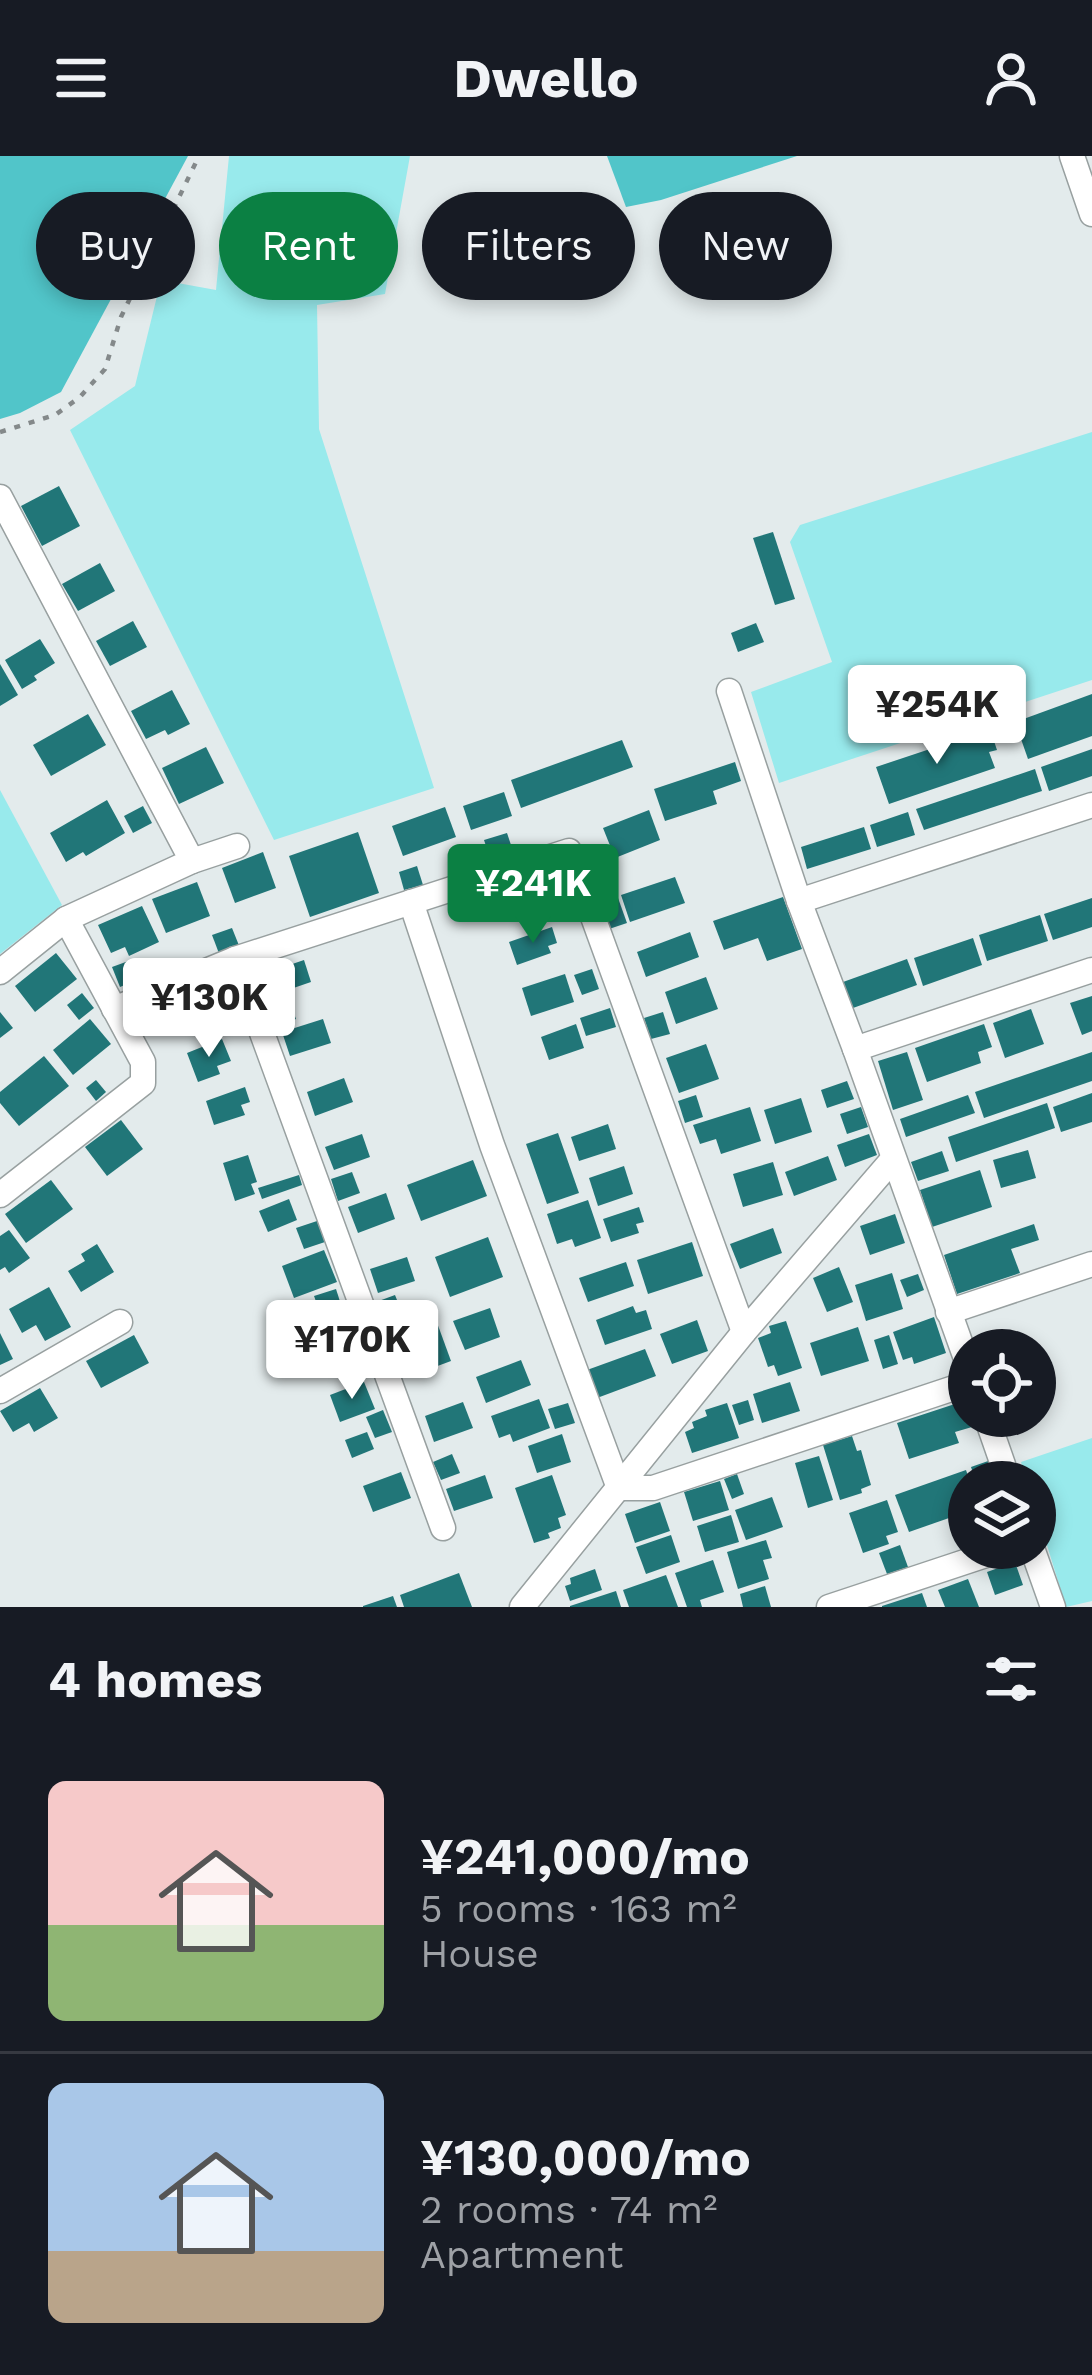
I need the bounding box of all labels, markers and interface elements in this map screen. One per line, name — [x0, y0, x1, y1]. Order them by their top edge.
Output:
icon: menu — [48, 45, 114, 111]
icon: person — [978, 45, 1044, 111]
text: Dwello — [453, 47, 639, 110]
chip: Buy — [36, 192, 195, 300]
chip: Rent — [219, 192, 398, 300]
chip: Filters — [422, 192, 635, 300]
chip: New — [659, 192, 832, 300]
pin: ¥254K — [853, 665, 1021, 767]
text: ¥254K — [875, 681, 999, 726]
pin: ¥241K — [449, 844, 617, 946]
text: ¥241K — [475, 860, 591, 905]
pin: ¥130K — [125, 958, 293, 1060]
text: ¥130K — [150, 974, 268, 1019]
pin: ¥170K — [268, 1300, 436, 1402]
text: ¥170K — [293, 1316, 411, 1361]
map controls — [948, 1329, 1056, 1569]
button: locate — [948, 1329, 1056, 1437]
button: layers — [948, 1461, 1056, 1569]
icon: filters — [978, 1646, 1044, 1712]
text: 4 homes — [48, 1650, 262, 1709]
text: ¥241,000/mo — [420, 1827, 750, 1886]
icon: home — [144, 1829, 288, 1973]
text: 5 rooms · 163 m² — [420, 1886, 737, 1931]
text: House — [420, 1931, 539, 1976]
text: ¥130,000/mo — [420, 2128, 751, 2187]
icon: home — [144, 2131, 288, 2275]
text: 2 rooms · 74 m² — [420, 2187, 718, 2232]
text: Apartment — [420, 2232, 623, 2277]

